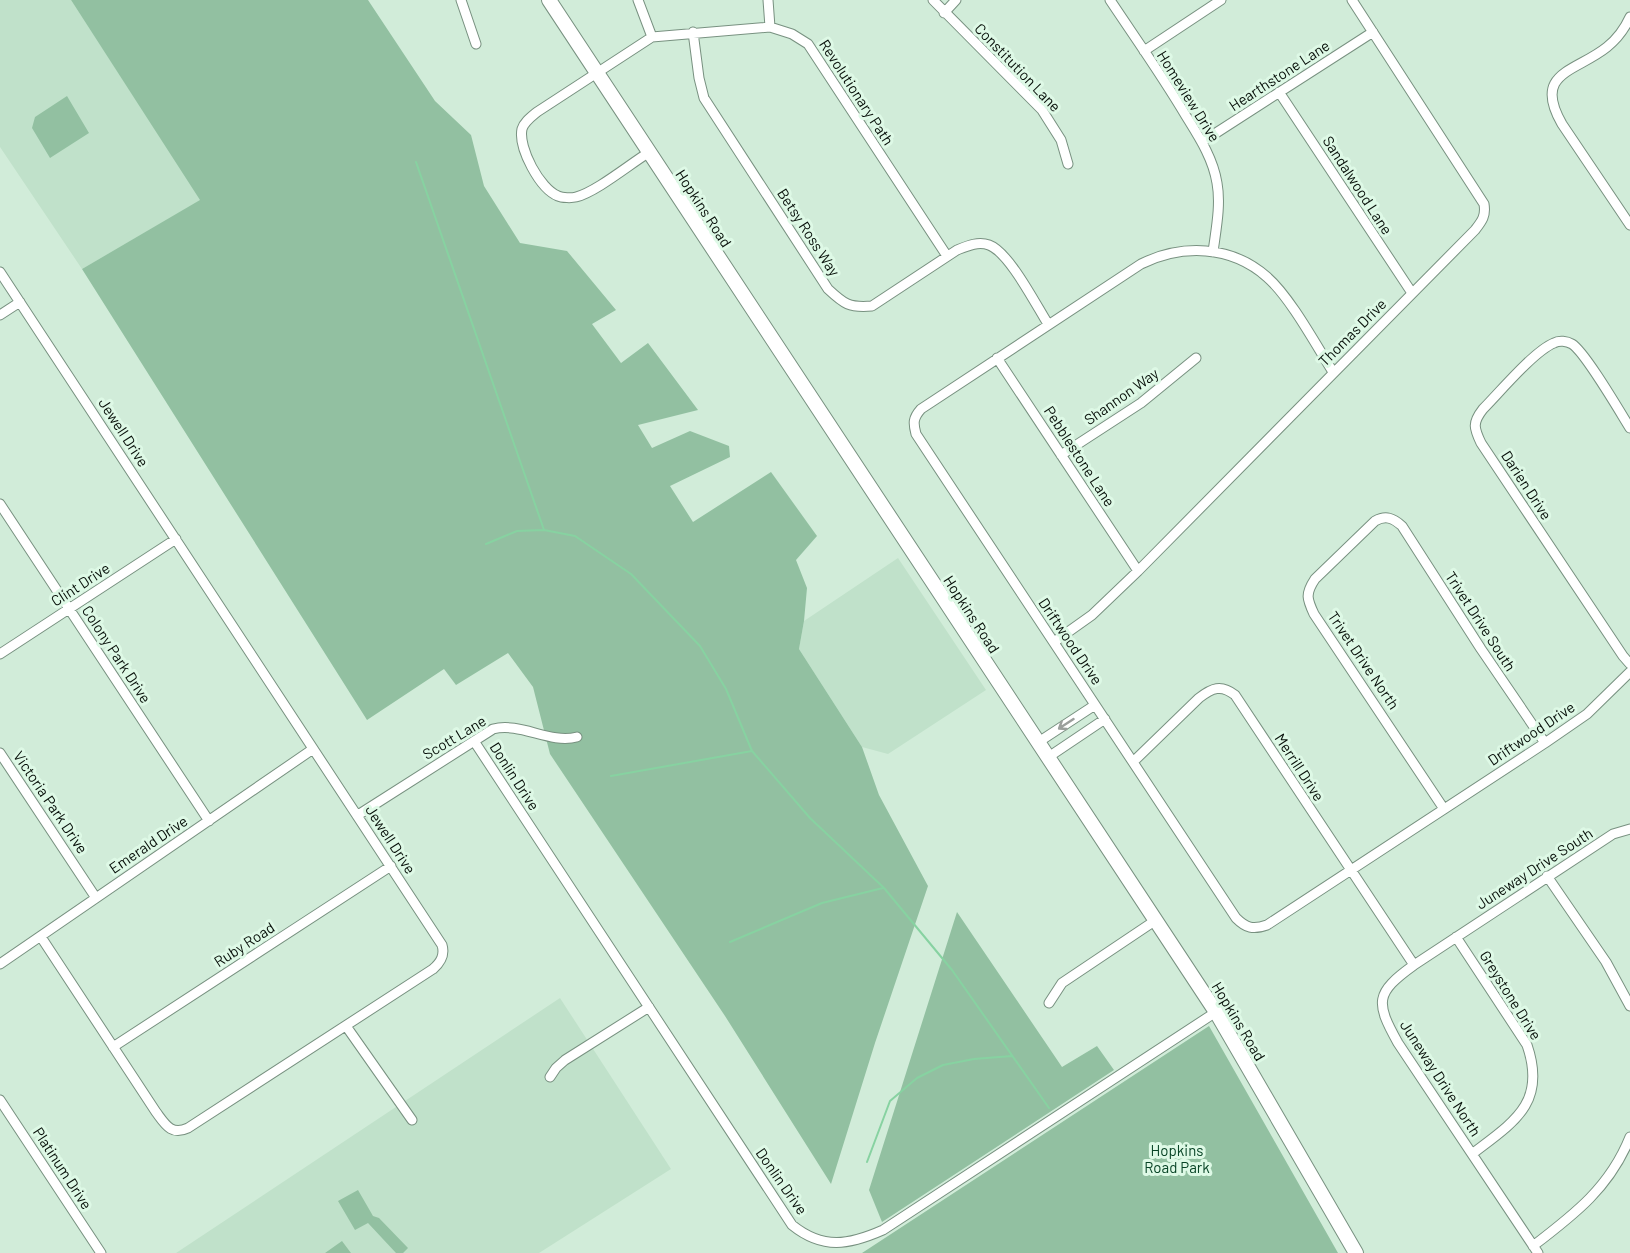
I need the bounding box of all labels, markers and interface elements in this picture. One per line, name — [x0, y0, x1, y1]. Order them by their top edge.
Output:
street label: Constitution Lane — [971, 19, 1065, 115]
street label: Revolutionary Path — [816, 36, 898, 148]
street label: Hearthstone Lane — [1225, 36, 1333, 114]
street label: Homeview Drive — [1154, 47, 1224, 145]
street label: Sandalwood Lane — [1319, 132, 1397, 238]
street label: Hopkins Road — [672, 166, 736, 250]
street label: Betsy Ross Way — [774, 185, 844, 279]
street label: Thomas Drive — [1314, 294, 1390, 370]
street label: Shannon Way — [1080, 364, 1162, 428]
street label: Jewell Drive — [95, 394, 153, 470]
street label: Pebblestone Lane — [1041, 402, 1119, 510]
street label: Darien Drive — [1498, 447, 1556, 523]
street label: Clint Drive — [47, 558, 113, 610]
street label: Trivet Drive South — [1442, 568, 1520, 674]
street label: Hopkins Road — [940, 572, 1004, 656]
street label: Driftwood Drive — [1035, 594, 1107, 688]
street label: Colony Park Drive — [79, 602, 155, 706]
street label: Trivet Drive North — [1325, 608, 1403, 712]
street label: Driftwood Drive — [1484, 697, 1578, 769]
street label: Scott Lane — [419, 711, 489, 763]
one-way arrow — [1058, 718, 1075, 730]
street label: Merrill Drive — [1272, 730, 1328, 804]
street label: Donlin Drive — [486, 739, 544, 813]
street label: Victoria Park Drive — [10, 747, 92, 857]
street label: Jewell Drive — [362, 801, 420, 877]
street label: Emerald Drive — [105, 811, 191, 877]
street label: Juneway Drive South — [1472, 824, 1596, 912]
street label: Ruby Road — [210, 918, 278, 970]
street label: Greystone Drive — [1476, 947, 1546, 1043]
street label: Hopkins Road — [1208, 978, 1270, 1064]
street label: Juneway Drive North — [1397, 1017, 1485, 1139]
street label: Platinum Drive — [30, 1124, 96, 1212]
park label: Hopkins Road Park — [1144, 1141, 1210, 1176]
street label: Donlin Drive — [752, 1144, 812, 1218]

